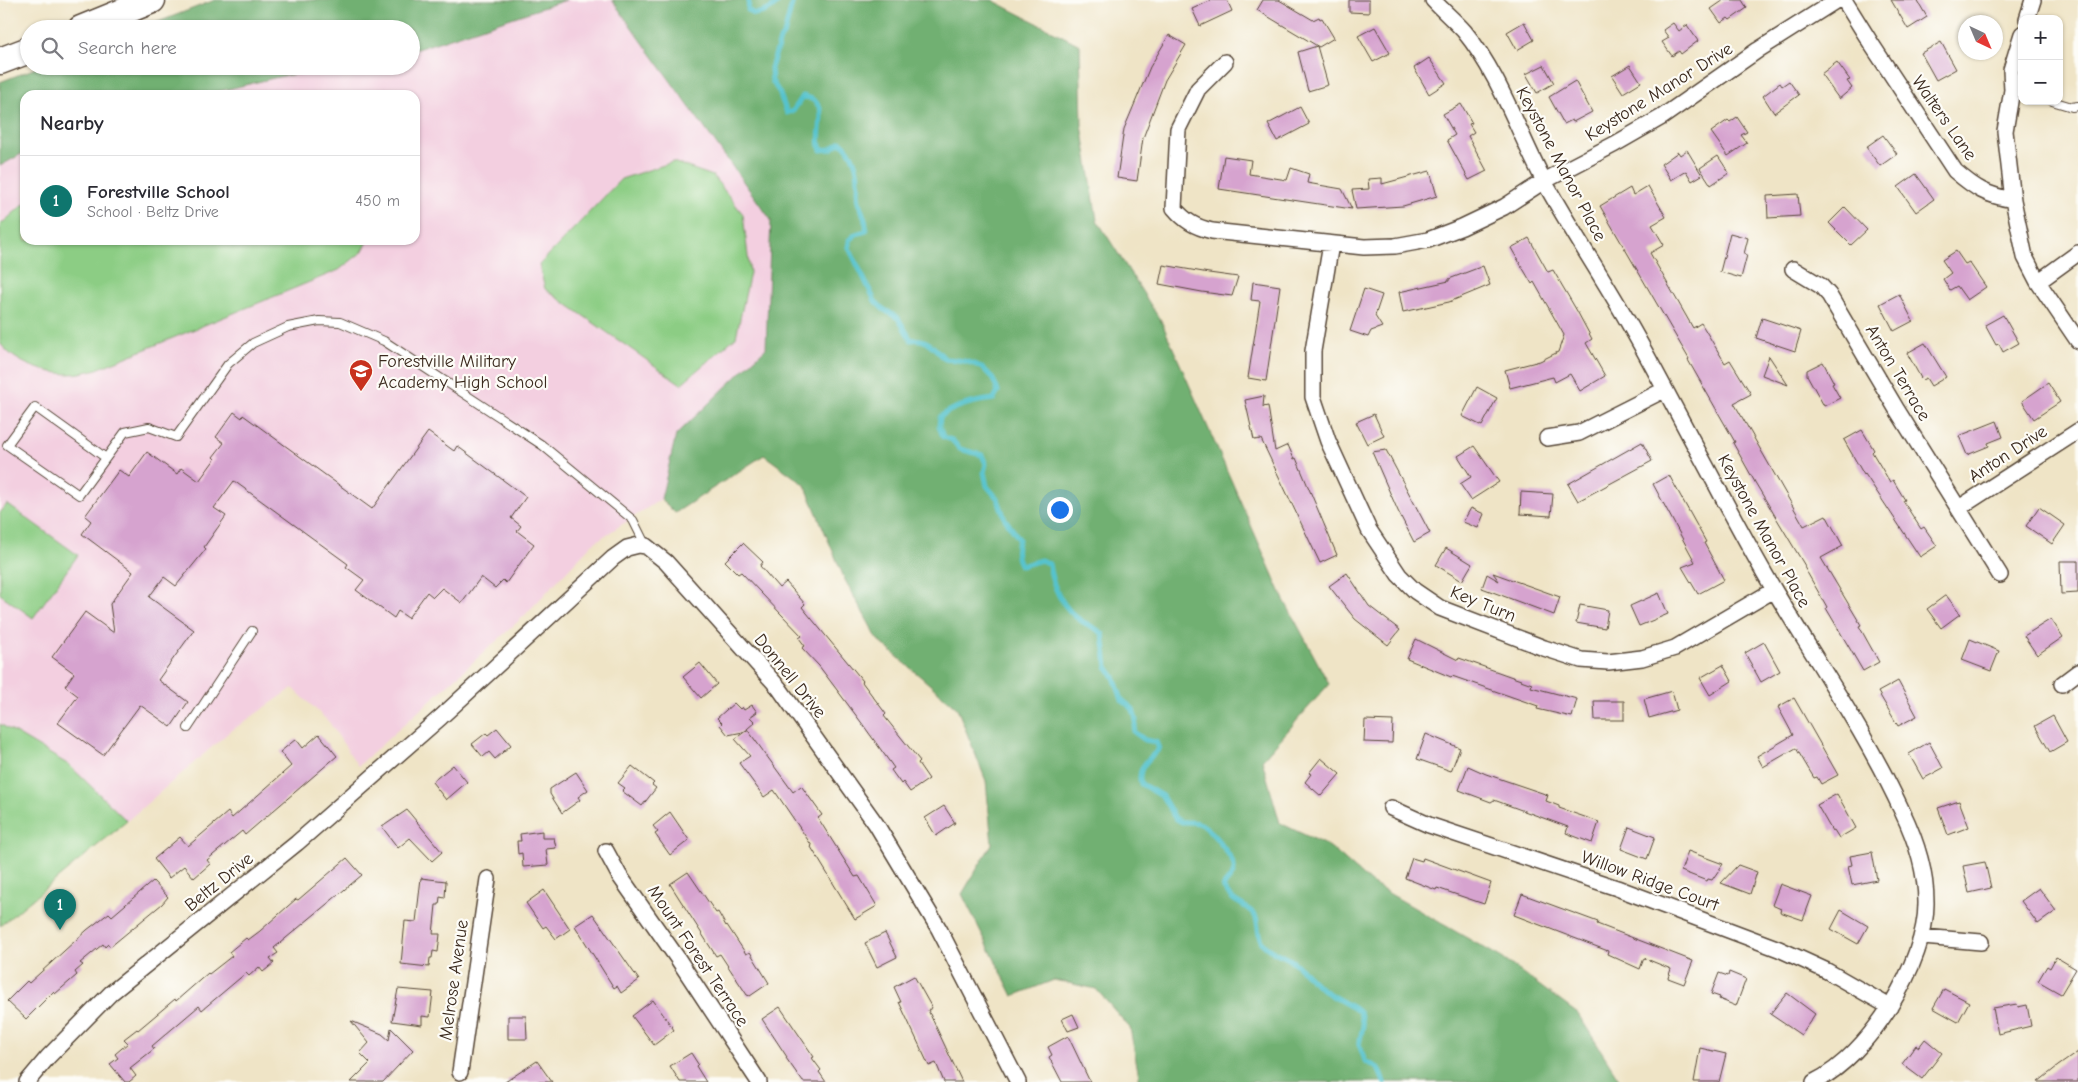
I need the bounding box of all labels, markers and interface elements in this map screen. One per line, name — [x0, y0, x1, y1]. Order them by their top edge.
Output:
north arrow — [1958, 15, 2003, 60]
map controls — [2018, 15, 2063, 105]
button: + — [2018, 15, 2063, 60]
search box — [20, 20, 420, 75]
icon: search — [38, 34, 66, 62]
text: Search here — [78, 37, 177, 59]
street label: Keystone Manor Drive — [1582, 38, 1736, 146]
button: − — [2018, 60, 2063, 105]
street label: Walters Lane — [1907, 71, 1981, 165]
street label: Keystone Manor Place — [1511, 83, 1611, 245]
text: Nearby — [40, 111, 104, 135]
text: Forestville School — [87, 181, 230, 203]
text: 1 — [53, 192, 59, 210]
text: 450 m — [355, 192, 400, 210]
text: School · Beltz Drive — [87, 203, 219, 221]
street label: Anton Terrace — [1861, 321, 1935, 425]
place label: Forestville Military Academy High School — [378, 351, 547, 393]
school or university icon: Forestville Military Academy High School — [348, 358, 374, 392]
street label: Anton Drive — [1965, 421, 2051, 487]
street label: Keystone Manor Place — [1713, 451, 1815, 611]
your location — [1047, 497, 1073, 523]
street label: Key Turn — [1447, 581, 1519, 627]
street label: Donnell Drive — [750, 630, 830, 722]
street label: Willow Ridge Court — [1578, 846, 1722, 916]
street label: Beltz Drive — [181, 848, 257, 916]
street label: Mount Forest Terrace — [643, 881, 753, 1031]
pin: 1 — [44, 889, 76, 930]
street label: Melrose Avenue — [435, 918, 473, 1042]

